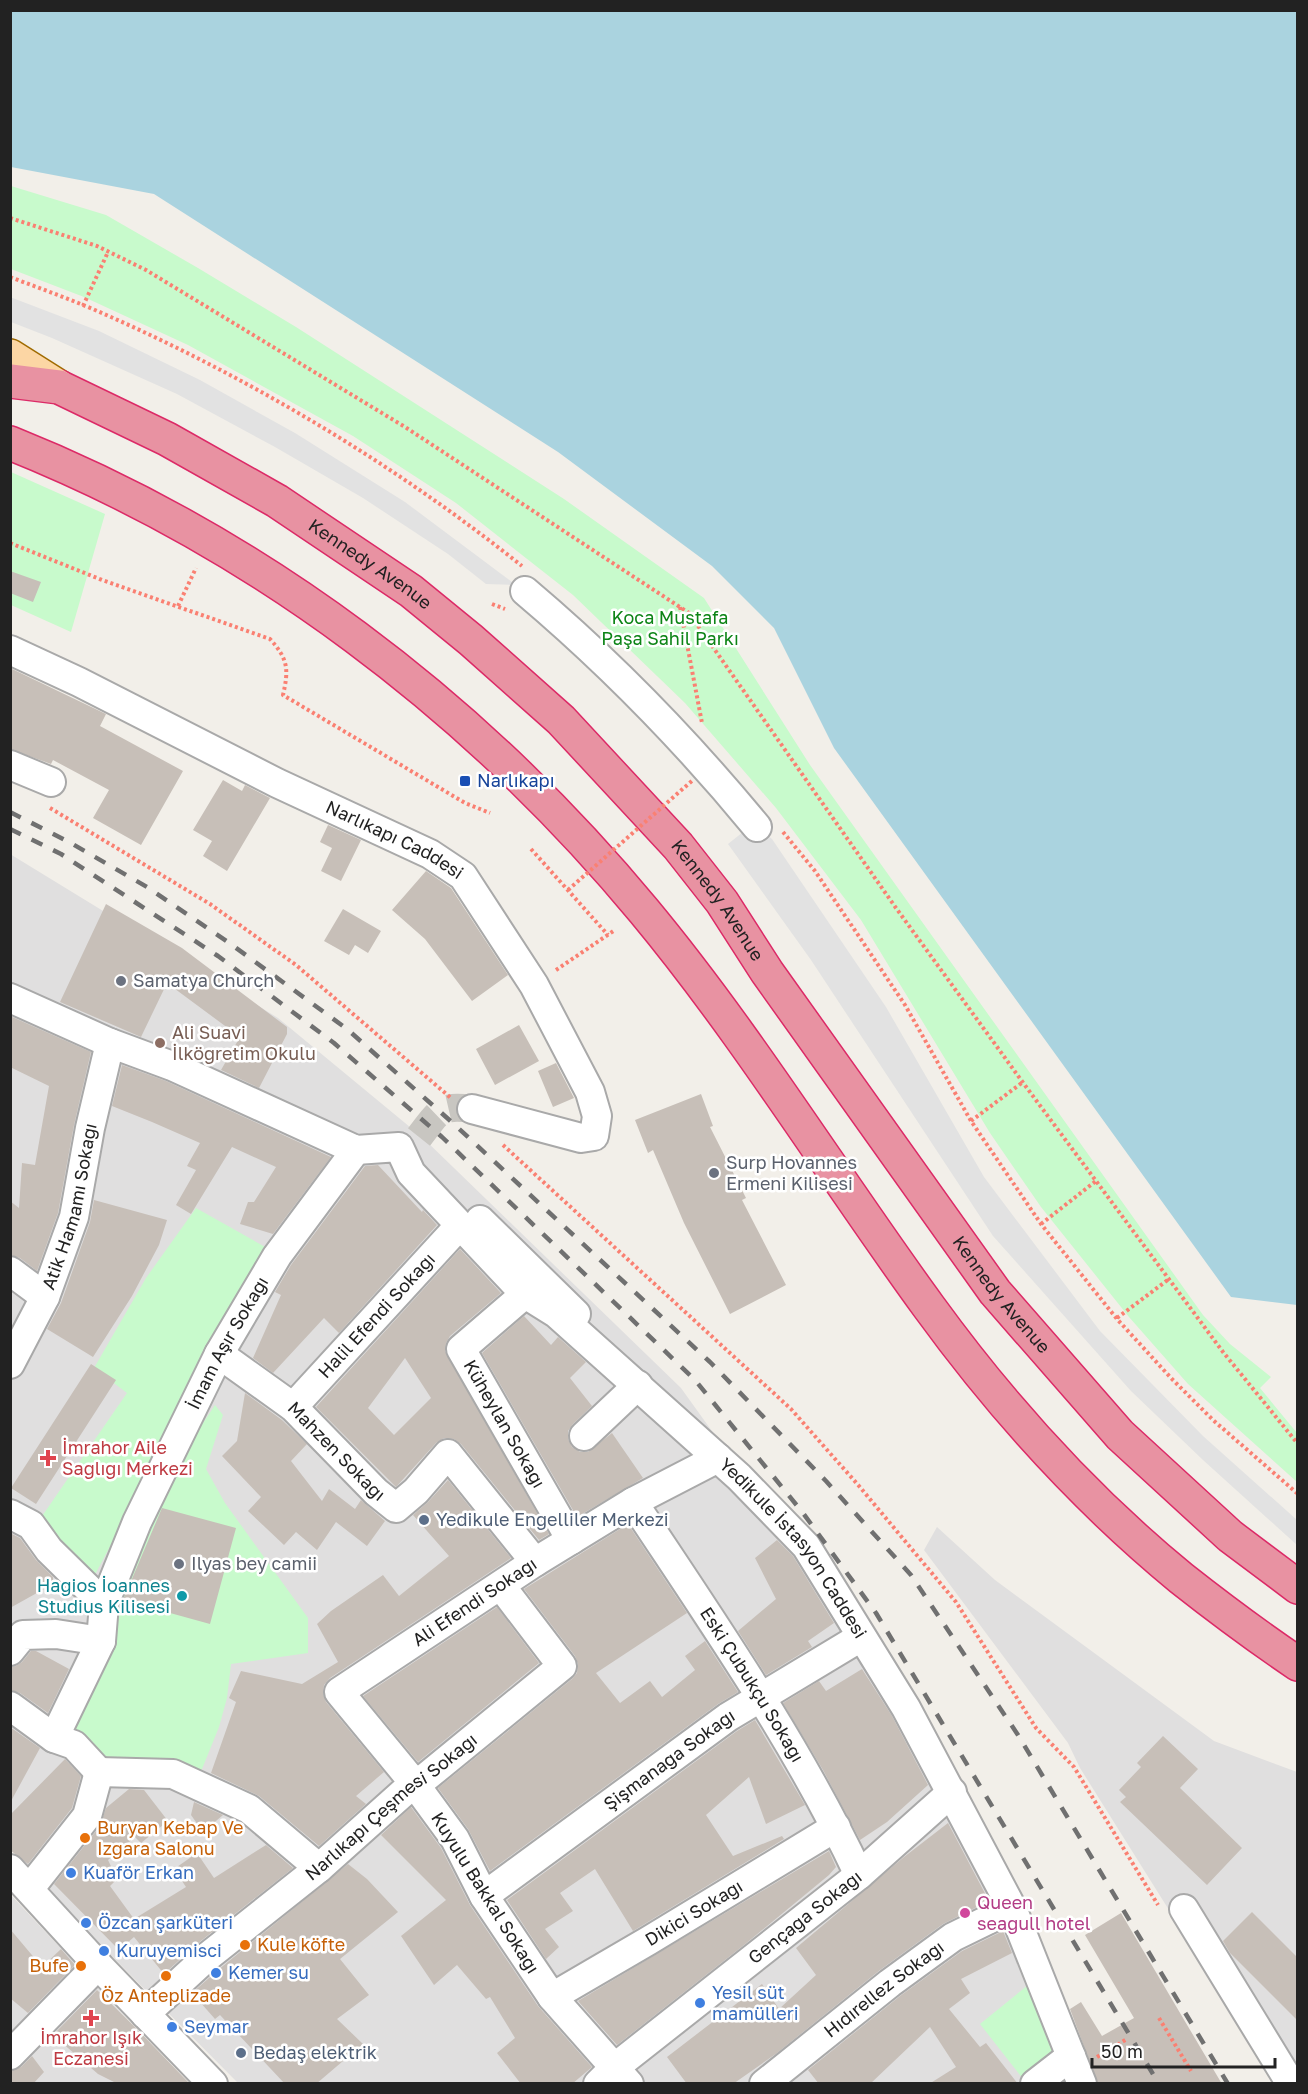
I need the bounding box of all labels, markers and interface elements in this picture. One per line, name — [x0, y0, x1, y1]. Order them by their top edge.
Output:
street label: Kennedy Avenue — [305, 514, 437, 613]
park label: Koca Mustafa Paşa Sahil Parkı — [601, 606, 739, 649]
place label: Narlıkapı — [477, 769, 555, 791]
marker: Narlıkapı — [458, 774, 472, 788]
street label: Narlıkapı Caddesi — [323, 795, 468, 883]
street label: Kennedy Avenue — [667, 835, 769, 965]
place label: Samatya Church — [133, 969, 274, 991]
marker: Samatya Church — [114, 974, 128, 988]
place label: Ali Suavi İlköğretim Okulu — [172, 1021, 316, 1064]
marker: Ali Suavi İlköğretim Okulu — [153, 1036, 167, 1050]
street label: Atik Hamamı Sokağı — [37, 1121, 101, 1292]
place label: Surp Hovannes Ermeni Kilisesi — [726, 1151, 857, 1194]
marker: Surp Hovannes Ermeni Kilisesi — [707, 1166, 721, 1180]
street label: Kennedy Avenue — [948, 1231, 1055, 1357]
street label: Halil Efendi Sokağı — [313, 1248, 439, 1382]
street label: İmam Aşır Sokağı — [182, 1272, 272, 1413]
street label: Küheylan Sokağı — [460, 1356, 551, 1492]
street label: Mahzen Sokağı — [284, 1396, 390, 1505]
place label: İmrahor Aile Sağlığı Merkezi — [62, 1436, 193, 1479]
marker: İmrahor Aile Sağlığı Merkezi — [39, 1449, 57, 1467]
street label: Yedikule İstasyon Caddesi — [715, 1453, 872, 1642]
place label: Yedikule Engelliler Merkezi — [436, 1508, 669, 1530]
marker: Yedikule Engelliler Merkezi — [417, 1513, 431, 1527]
place label: Ilyas bey camii — [191, 1552, 317, 1574]
street label: Ali Efendi Sokağı — [408, 1552, 540, 1650]
marker: Ilyas bey camii — [172, 1557, 186, 1571]
place label: Hagios İoannes Studius Kilisesi — [37, 1574, 170, 1617]
marker: Hagios İoannes Studius Kilisesi — [175, 1589, 189, 1603]
street label: Eski Çubukçu Sokağı — [696, 1603, 809, 1766]
street label: Şişmanağa Sokağı — [599, 1704, 738, 1815]
street label: Narlıkapı Çeşmesi Sokağı — [300, 1728, 481, 1885]
street label: Kuyulu Bakkal Sokağı — [427, 1808, 545, 1977]
place label: Buryan Kebap Ve Izgara Salonu — [97, 1816, 244, 1859]
marker: Buryan Kebap Ve Izgara Salonu — [78, 1831, 92, 1845]
place label: Kuaför Erkan — [83, 1861, 194, 1883]
street label: Gençağa Sokağı — [743, 1865, 866, 1968]
marker: Kuaför Erkan — [64, 1866, 78, 1880]
street label: Dikici Sokağı — [641, 1874, 746, 1950]
place label: Queen seagull hotel — [977, 1891, 1091, 1934]
marker: Queen seagull hotel — [958, 1906, 972, 1920]
place label: Özcan şarküteri — [98, 1911, 233, 1933]
marker: Özcan şarküteri — [79, 1916, 93, 1930]
place label: Kule köfte — [257, 1933, 345, 1955]
street label: Hıdırellez Sokağı — [819, 1935, 948, 2042]
marker: Kule köfte — [238, 1938, 252, 1952]
place label: Kuruyemisci — [116, 1939, 222, 1961]
marker: Kuruyemisci — [97, 1944, 111, 1958]
place label: Bufe — [29, 1954, 69, 1976]
marker: Bufe — [74, 1959, 88, 1973]
place label: Kemer su — [228, 1961, 309, 1983]
marker: Kemer su — [209, 1966, 223, 1980]
marker: Öz Anteplizade — [159, 1969, 173, 1983]
place label: Yesil süt mamülleri — [712, 1981, 799, 2024]
place label: Öz Anteplizade — [101, 1984, 231, 2006]
marker: Yesil süt mamülleri — [693, 1996, 707, 2010]
marker: İmrahor Işık Eczanesi — [84, 2011, 98, 2025]
place label: Seymar — [184, 2015, 249, 2037]
marker: Seymar — [165, 2020, 179, 2034]
place label: İmrahor Işık Eczanesi — [40, 2026, 142, 2069]
scale bar — [1092, 2031, 1275, 2069]
text: 50 m — [1101, 2040, 1143, 2062]
place label: Bedaş elektrik — [253, 2041, 377, 2063]
marker: Bedaş elektrik — [234, 2046, 248, 2060]

